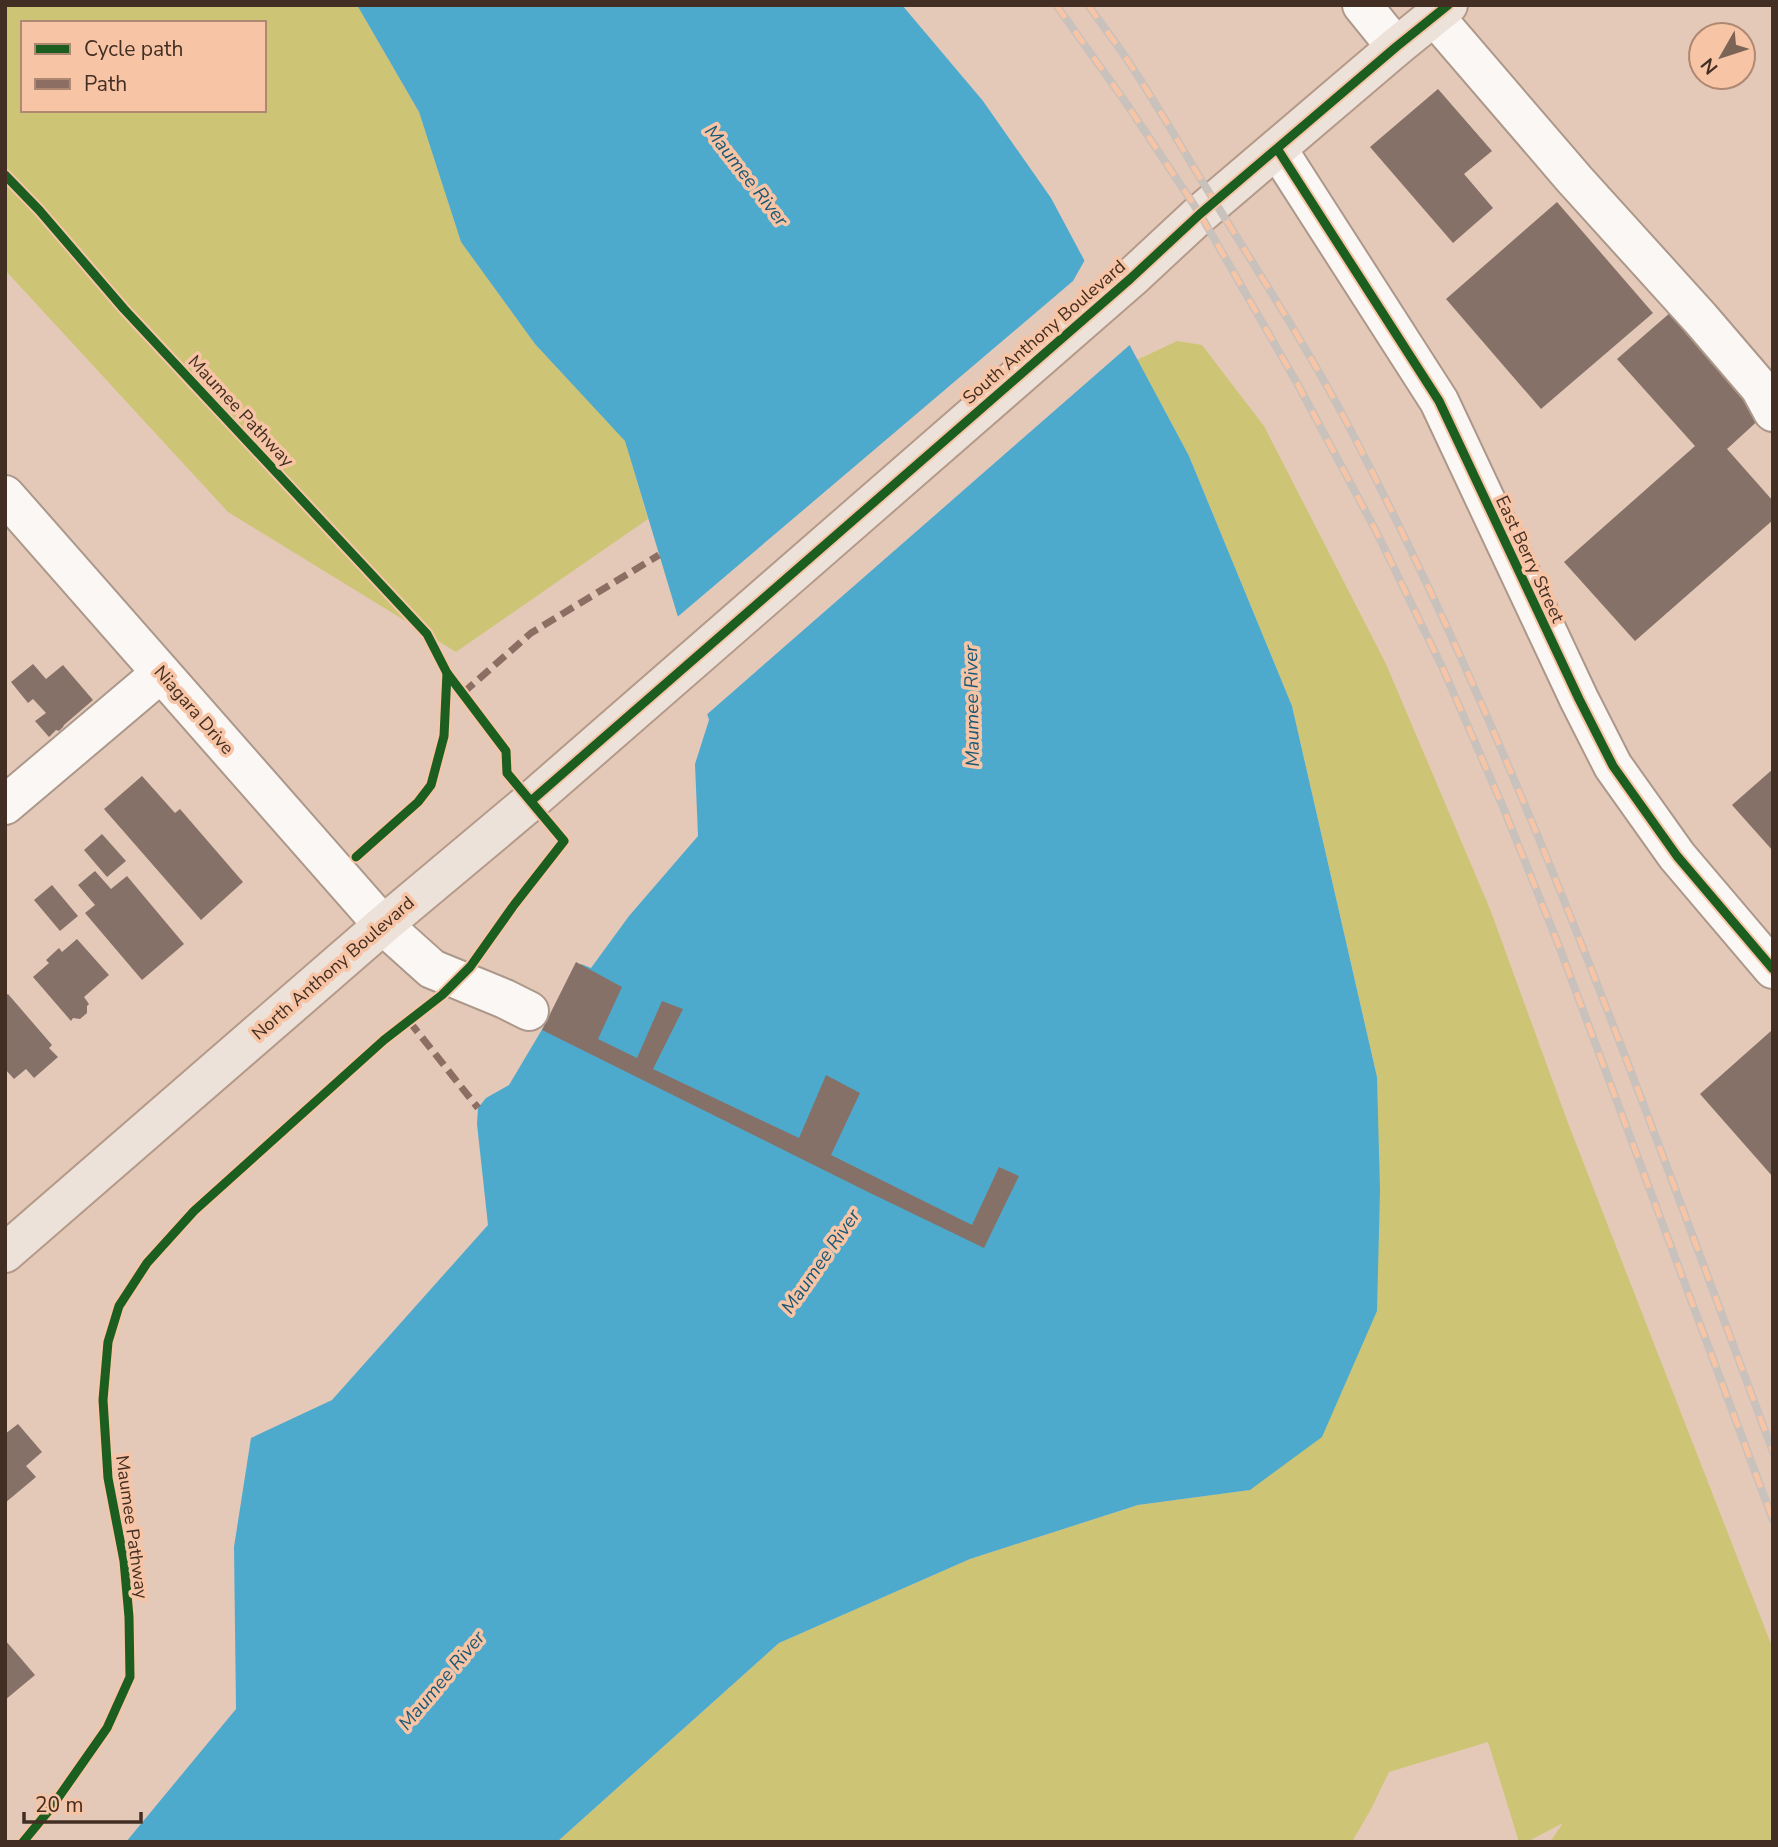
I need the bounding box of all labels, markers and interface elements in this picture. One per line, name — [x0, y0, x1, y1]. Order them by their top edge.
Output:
legend — [21, 21, 266, 112]
north arrow — [1687, 21, 1757, 91]
text: Cycle path — [84, 35, 183, 63]
text: N — [1695, 52, 1724, 80]
text: Path — [84, 70, 127, 98]
water label: Maumee River — [698, 120, 795, 233]
street label: South Anthony Boulevard — [957, 255, 1131, 409]
street label: Maumee Pathway — [183, 350, 300, 473]
street label: East Berry Street — [1490, 492, 1570, 627]
water label: Maumee River — [958, 644, 986, 767]
street label: Niagara Drive — [149, 660, 239, 760]
street label: North Anthony Boulevard — [247, 891, 419, 1045]
water label: Maumee River — [775, 1203, 867, 1319]
street label: Maumee Pathway — [110, 1454, 154, 1601]
water label: Maumee River — [393, 1625, 492, 1736]
scale bar — [24, 1780, 142, 1824]
text: 20 m — [35, 1791, 84, 1819]

